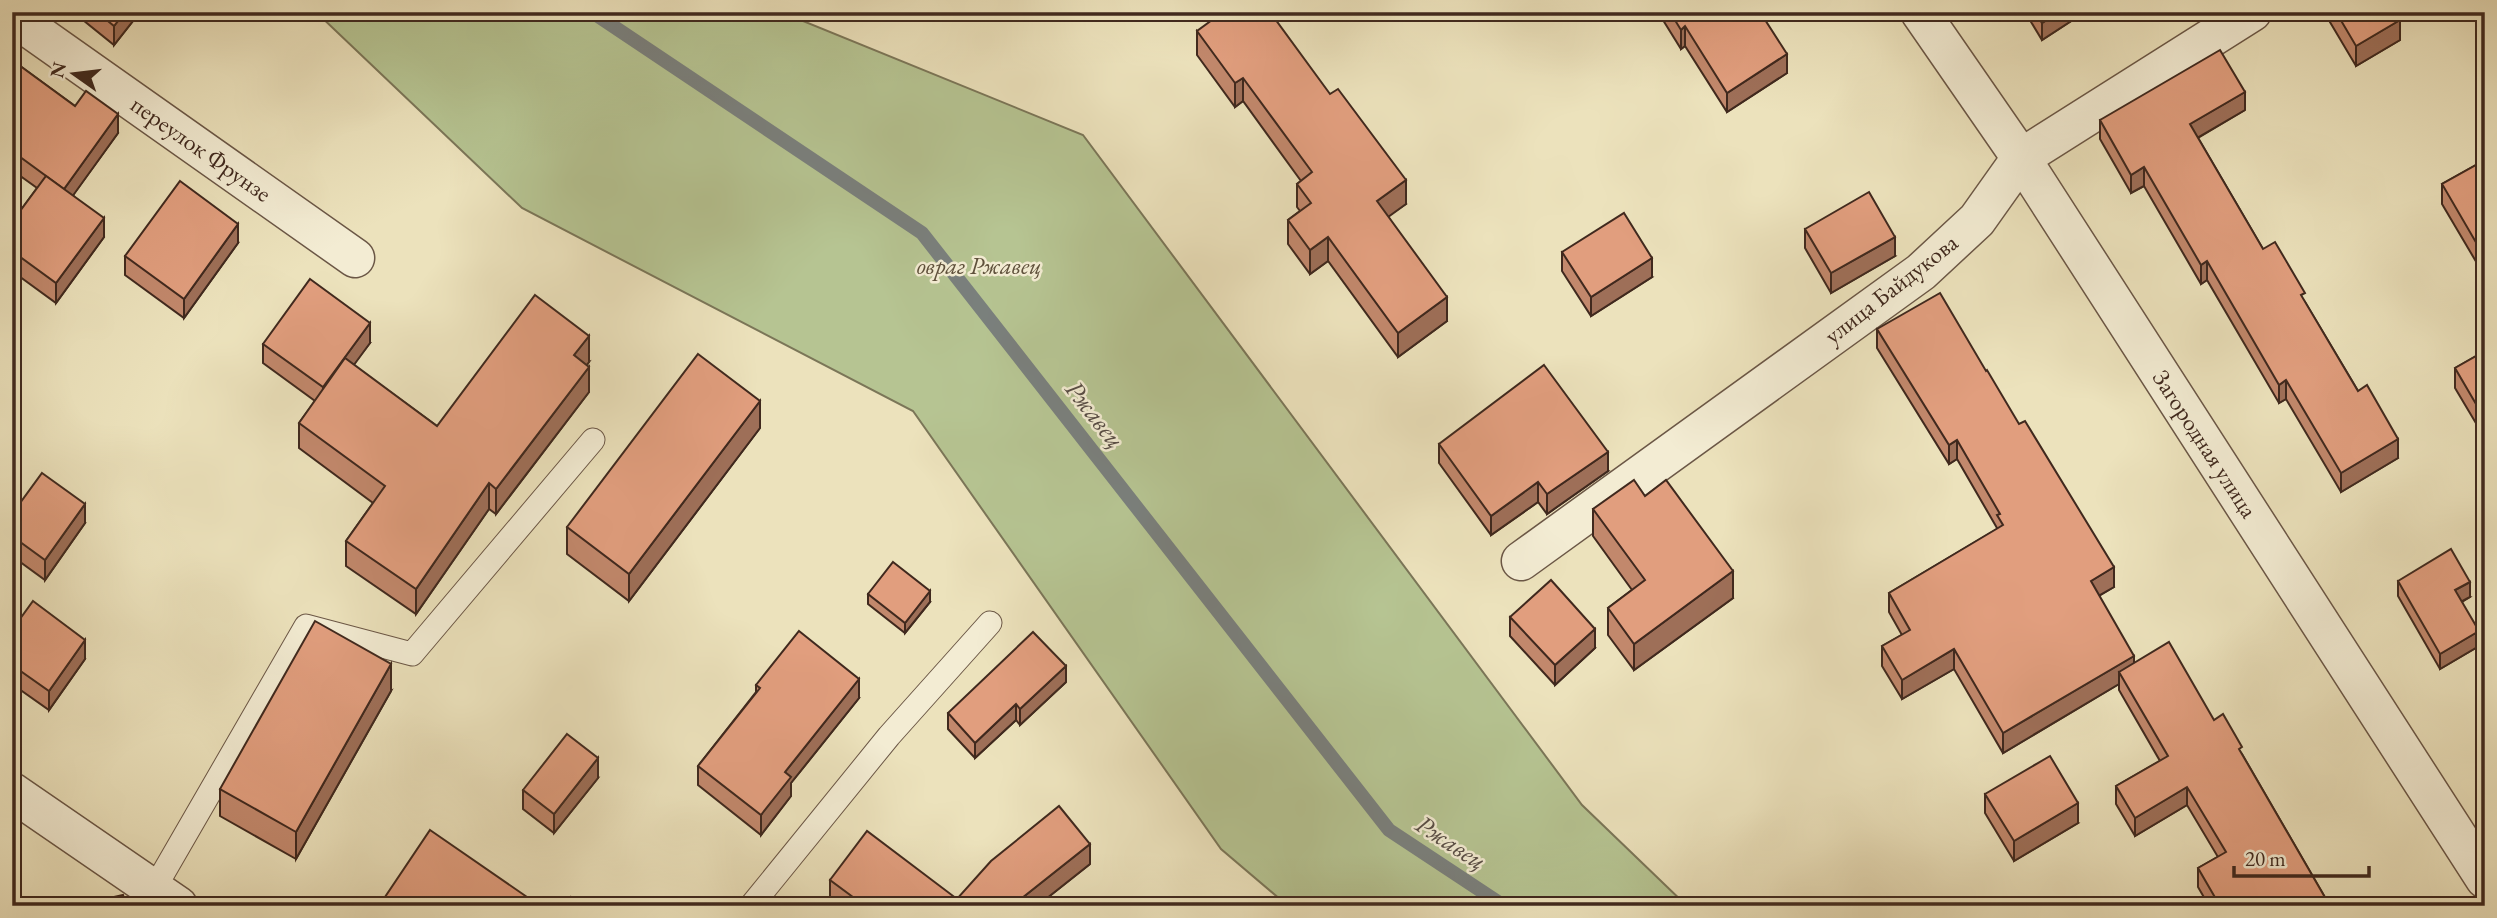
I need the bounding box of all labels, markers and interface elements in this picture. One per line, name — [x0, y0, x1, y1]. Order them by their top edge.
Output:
north arrow — [38, 38, 108, 108]
text: N — [44, 59, 72, 80]
street label: переулок Фрунзе — [125, 89, 278, 208]
street label: улица Байдукова — [1818, 226, 1964, 350]
park label: овраг Ржавец — [917, 250, 1041, 281]
street label: Загородная улица — [2146, 364, 2265, 524]
water label: Ржавец — [1058, 373, 1132, 455]
water label: Ржавец — [1409, 807, 1493, 877]
scale bar — [2234, 834, 2369, 878]
text: 20 m — [2245, 845, 2286, 872]

